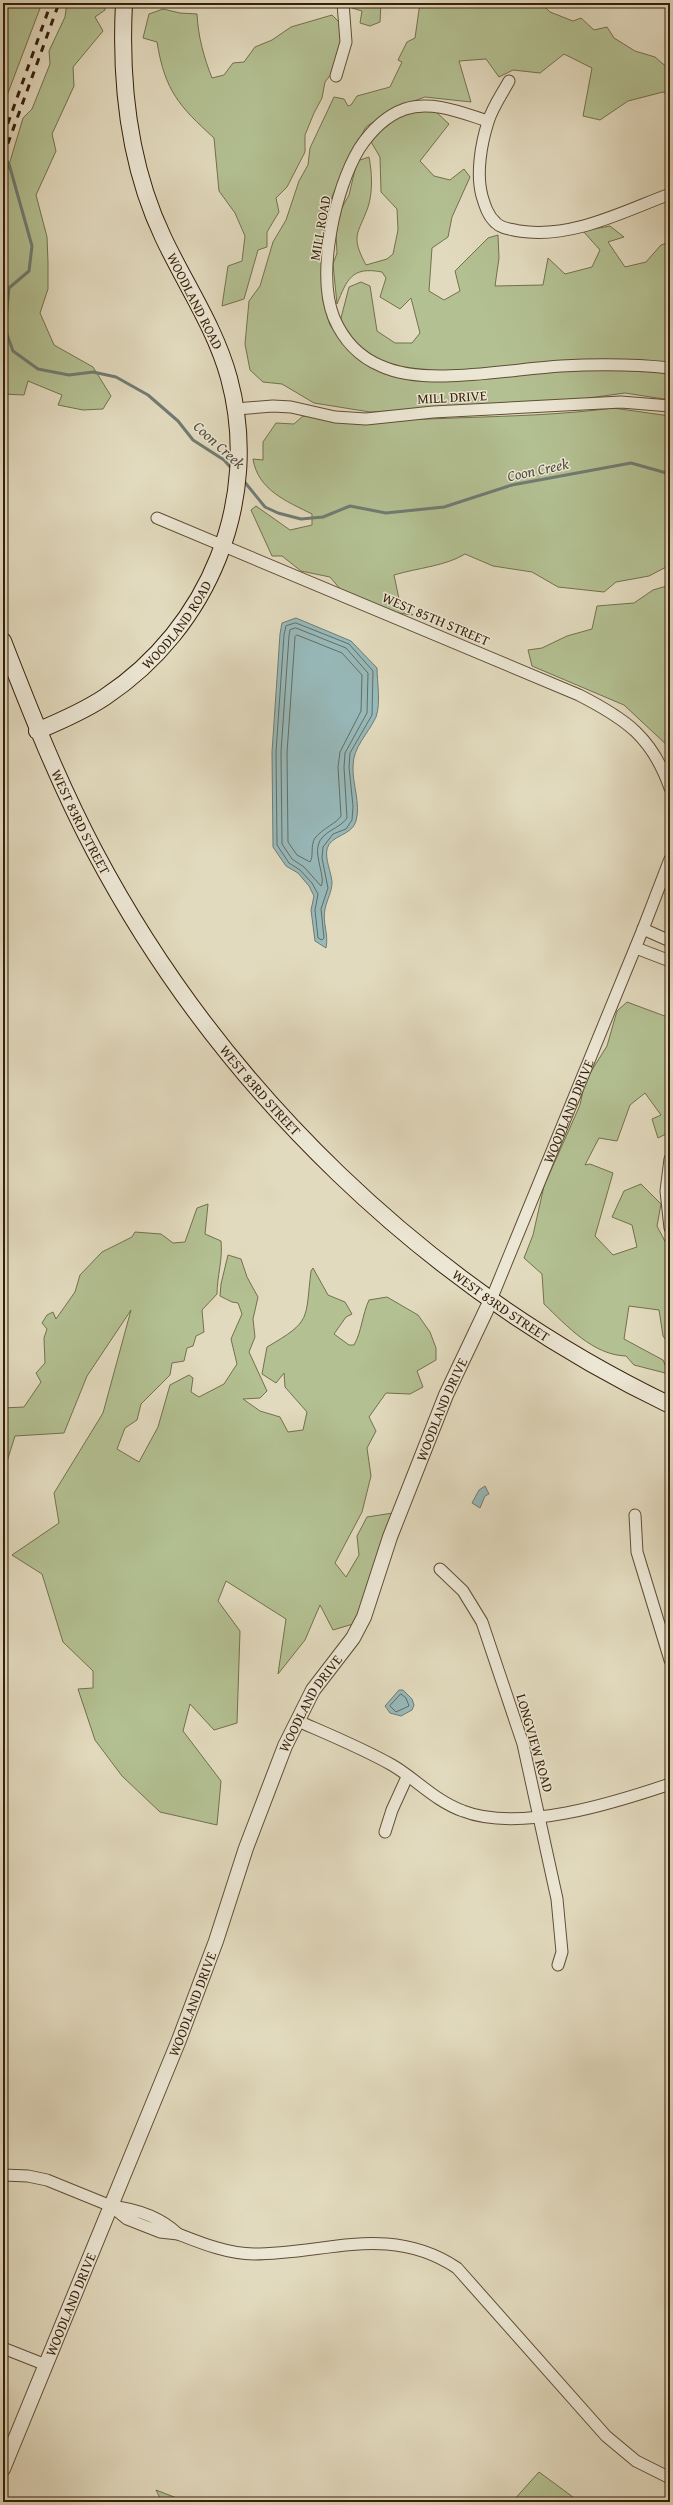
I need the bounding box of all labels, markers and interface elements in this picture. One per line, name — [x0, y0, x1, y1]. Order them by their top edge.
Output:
street label: MILL ROAD — [304, 194, 336, 262]
street label: WOODLAND ROAD — [162, 249, 228, 353]
street label: MILL DRIVE — [417, 385, 487, 409]
water label: Coon Creek — [189, 416, 250, 473]
water label: Coon Creek — [505, 453, 571, 486]
street label: WOODLAND ROAD — [137, 577, 216, 673]
street label: WEST 85TH STREET — [379, 587, 493, 651]
street label: WEST 83RD STREET — [47, 766, 115, 878]
street label: WEST 83RD STREET — [215, 1041, 306, 1140]
street label: WOODLAND DRIVE — [538, 1056, 599, 1166]
street label: WEST 83RD STREET — [448, 1265, 554, 1346]
street label: WOODLAND DRIVE — [411, 1354, 472, 1464]
street label: WOODLAND DRIVE — [274, 1650, 347, 1755]
street label: LONGVIEW ROAD — [511, 1691, 559, 1795]
street label: WOODLAND DRIVE — [163, 1949, 221, 2059]
street label: WOODLAND DRIVE — [40, 2249, 101, 2359]

